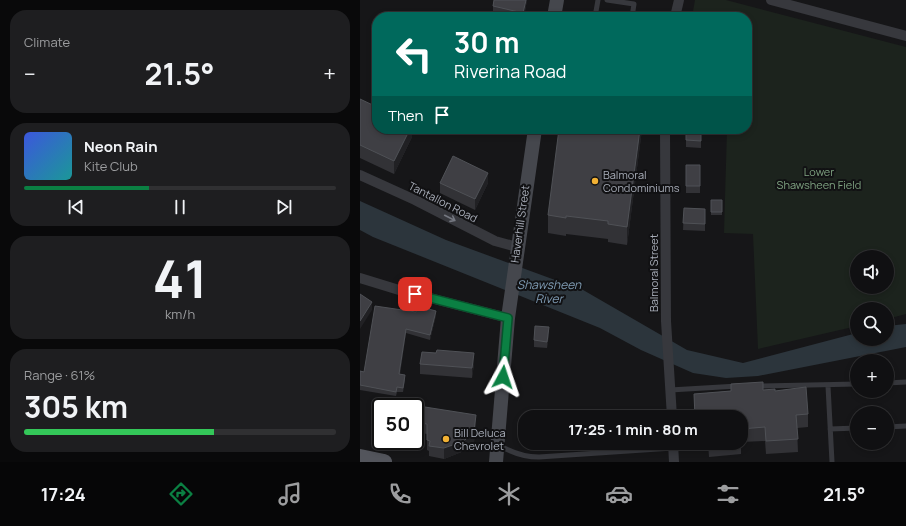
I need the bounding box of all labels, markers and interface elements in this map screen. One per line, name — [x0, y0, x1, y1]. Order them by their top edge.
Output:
text: 30 m — [454, 23, 519, 61]
icon: left — [388, 28, 440, 80]
text: Climate — [24, 33, 70, 51]
text: 21.5° — [145, 53, 215, 94]
text: − — [24, 59, 36, 89]
text: + — [323, 59, 336, 89]
text: Riverina Road — [454, 59, 567, 83]
icon: arrive — [431, 104, 453, 126]
text: Then — [388, 105, 423, 126]
text: Neon Rain — [84, 136, 158, 157]
text: Kite Club — [84, 157, 138, 175]
park label: Lower Shawsheen Field — [777, 164, 861, 192]
place label: Balmoral Condominiums — [603, 167, 680, 195]
marker: Balmoral Condominiums — [590, 176, 600, 186]
street label: Tantallon Road — [406, 178, 480, 225]
street label: Haverhill Street — [507, 184, 532, 264]
icon: previous — [65, 196, 87, 218]
icon: pause — [169, 196, 191, 218]
icon: next — [273, 196, 295, 218]
one-way arrow — [444, 215, 456, 222]
street label: Balmoral Street — [646, 234, 661, 312]
text: 41 — [153, 243, 207, 314]
map controls — [850, 250, 894, 450]
button: sound — [850, 250, 894, 294]
water label: Shawsheen River — [517, 276, 582, 307]
pin — [398, 277, 432, 311]
icon: arrive — [404, 283, 426, 305]
button: search — [850, 302, 894, 346]
text: km/h — [165, 305, 195, 323]
button: + — [850, 354, 894, 398]
position arrow — [482, 356, 524, 398]
text: Range · 61% — [24, 366, 95, 384]
text: 305 km — [24, 386, 128, 427]
speed limit sign: 50 — [372, 398, 424, 450]
button: − — [850, 406, 894, 450]
text: 17:25 · 1 min · 80 m — [568, 419, 698, 440]
place label: Bill Deluca Chevrolet — [454, 425, 506, 453]
marker: Bill Deluca Chevrolet — [441, 434, 451, 444]
icon: directions — [167, 480, 195, 508]
icon: music — [276, 480, 304, 508]
icon: phone — [386, 480, 414, 508]
icon: climate — [495, 480, 523, 508]
icon: car — [605, 480, 633, 508]
icon: filters — [714, 480, 742, 508]
text: 17:24 — [41, 482, 86, 506]
text: 21.5° — [823, 482, 865, 506]

